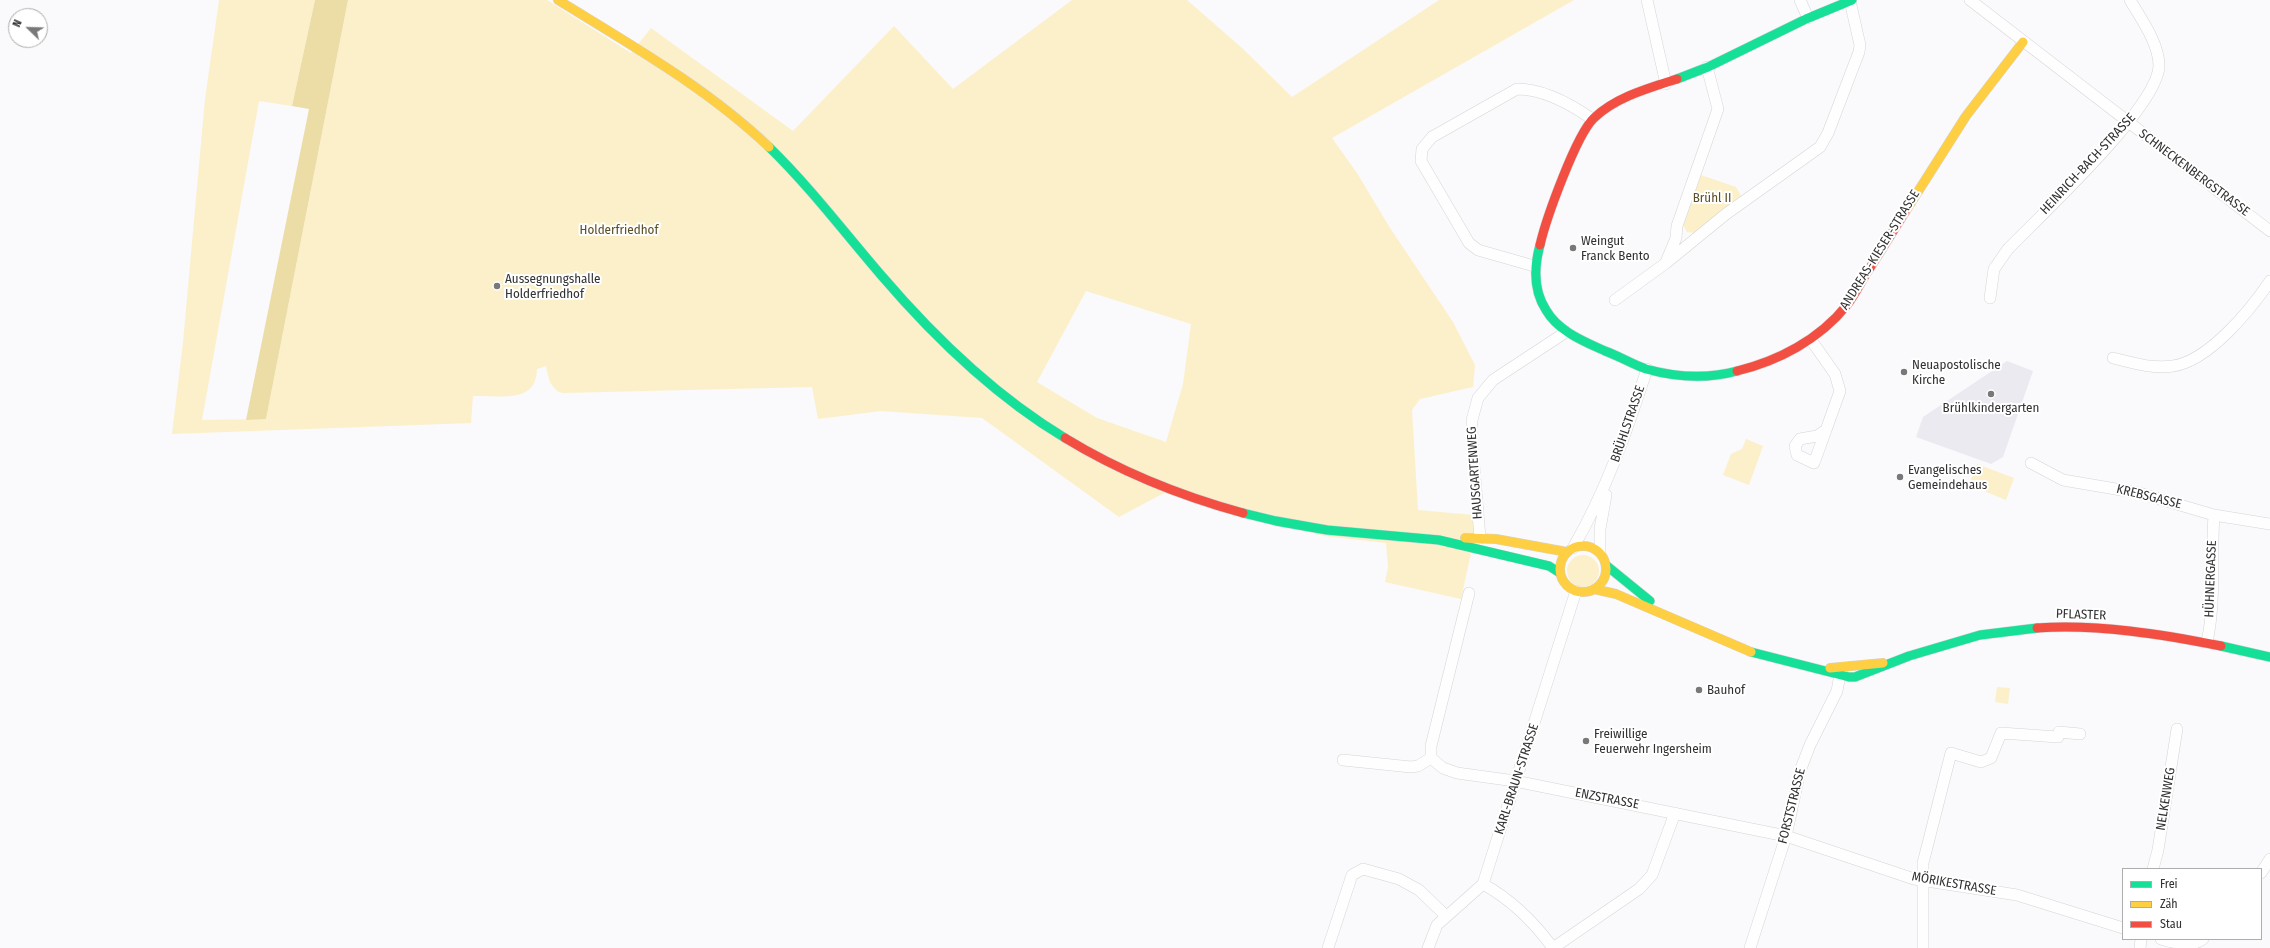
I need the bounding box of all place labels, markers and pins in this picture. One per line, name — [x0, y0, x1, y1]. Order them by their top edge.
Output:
place label: Weingut Franck Bento — [1581, 233, 1650, 264]
marker: Weingut Franck Bento — [1568, 243, 1578, 253]
place label: Aussegnungshalle Holderfriedhof — [505, 271, 601, 302]
marker: Aussegnungshalle Holderfriedhof — [492, 281, 502, 291]
place label: Neuapostolische Kirche — [1912, 357, 2001, 388]
marker: Neuapostolische Kirche — [1899, 367, 1909, 377]
marker: Brühlkindergarten — [1986, 389, 1996, 399]
place label: Brühlkindergarten — [1943, 400, 2039, 416]
place label: Evangelisches Gemeindehaus — [1908, 462, 1987, 493]
marker: Evangelisches Gemeindehaus — [1895, 472, 1905, 482]
place label: Bauhof — [1707, 682, 1745, 698]
marker: Bauhof — [1694, 685, 1704, 695]
place label: Freiwillige Feuerwehr Ingersheim — [1594, 726, 1712, 757]
marker: Freiwillige Feuerwehr Ingersheim — [1581, 736, 1591, 746]

